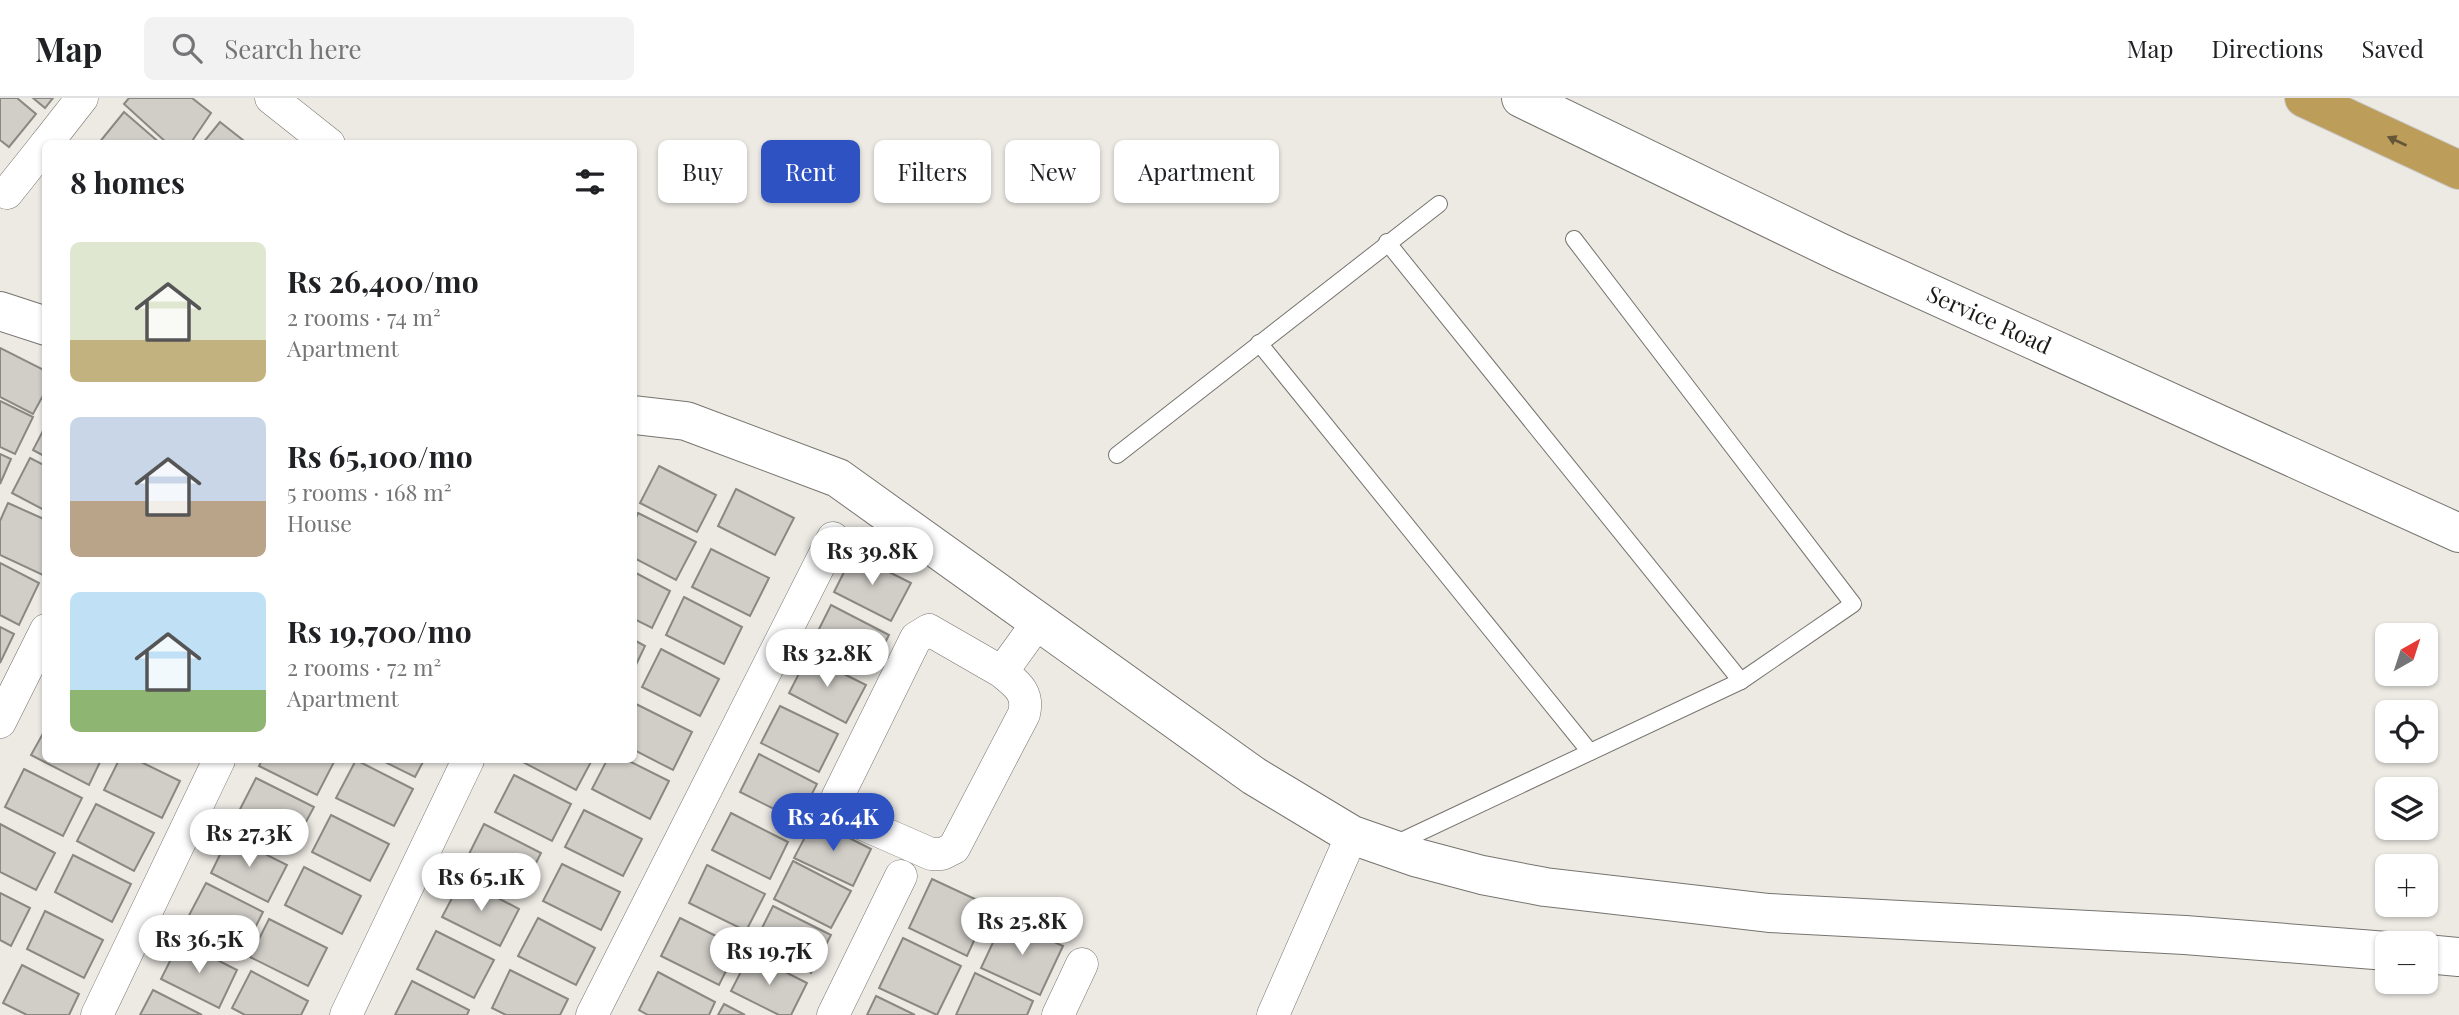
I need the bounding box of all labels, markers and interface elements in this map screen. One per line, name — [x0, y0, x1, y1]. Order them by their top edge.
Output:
search box — [144, 17, 634, 80]
text: Map — [35, 26, 102, 70]
icon: search — [168, 29, 206, 67]
text: Search here — [224, 31, 362, 66]
text: Map — [2127, 32, 2173, 64]
text: Directions — [2211, 32, 2324, 64]
text: Saved — [2362, 32, 2424, 64]
one-way arrow — [2387, 135, 2407, 147]
chip: Buy — [658, 140, 747, 203]
chip: Rent — [761, 140, 860, 203]
chip: Filters — [874, 140, 991, 203]
chip: New — [1005, 140, 1100, 203]
chip: Apartment — [1114, 140, 1279, 203]
text: 8 homes — [70, 162, 185, 202]
icon: filters — [571, 163, 609, 201]
text: Rs 26,400/mo — [287, 261, 479, 301]
icon: home — [126, 270, 210, 354]
street label: Service Road — [1923, 277, 2057, 360]
text: 2 rooms · 74 m² — [287, 301, 441, 332]
text: Apartment — [287, 332, 399, 363]
text: Rs 65,100/mo — [287, 436, 473, 476]
icon: home — [126, 445, 210, 529]
text: 5 rooms · 168 m² — [287, 476, 451, 507]
text: House — [287, 507, 352, 538]
pin: Rs 39.8K — [800, 528, 944, 587]
text: Rs 39.8K — [826, 534, 918, 565]
text: Rs 19,700/mo — [287, 611, 472, 651]
icon: home — [126, 620, 210, 704]
north arrow — [2375, 623, 2438, 686]
map controls — [2375, 623, 2438, 994]
pin: Rs 32.8K — [755, 630, 899, 689]
text: Rs 32.8K — [782, 636, 872, 667]
text: 2 rooms · 72 m² — [287, 651, 441, 682]
text: Apartment — [287, 682, 399, 713]
button: locate — [2375, 700, 2438, 763]
button: layers — [2375, 777, 2438, 840]
pin: Rs 26.4K — [761, 794, 905, 853]
text: Rs 26.4K — [787, 800, 879, 831]
pin: Rs 27.3K — [177, 810, 321, 869]
text: Rs 27.3K — [206, 816, 292, 847]
pin: Rs 65.1K — [409, 854, 553, 913]
button: + — [2375, 854, 2438, 917]
text: Rs 65.1K — [438, 860, 524, 891]
pin: Rs 25.8K — [950, 898, 1094, 957]
text: Rs 25.8K — [977, 904, 1067, 935]
pin: Rs 36.5K — [127, 916, 271, 975]
text: Rs 36.5K — [155, 922, 243, 953]
pin: Rs 19.7K — [697, 928, 841, 987]
button: − — [2375, 931, 2438, 994]
text: Rs 19.7K — [726, 934, 812, 965]

